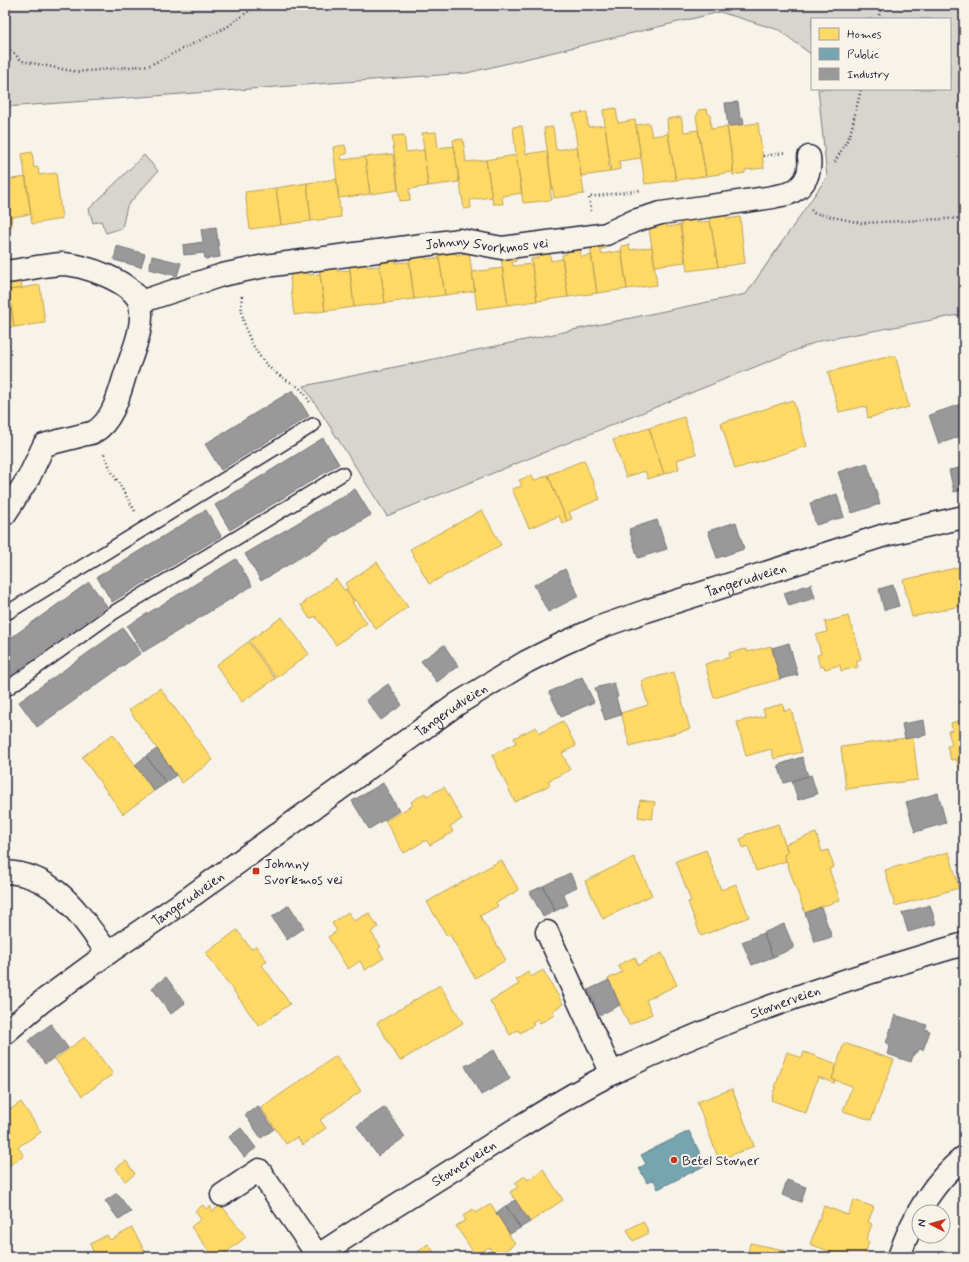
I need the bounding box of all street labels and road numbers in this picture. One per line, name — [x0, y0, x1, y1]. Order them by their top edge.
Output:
street label: Johnny Svorkmos vei — [424, 232, 550, 258]
street label: Tangerudveien — [703, 559, 789, 602]
street label: Tangerudveien — [411, 680, 491, 742]
street label: Tangerudveien — [148, 868, 228, 931]
street label: Stovnerveien — [748, 982, 823, 1023]
street label: Stovnerveien — [428, 1136, 500, 1191]

